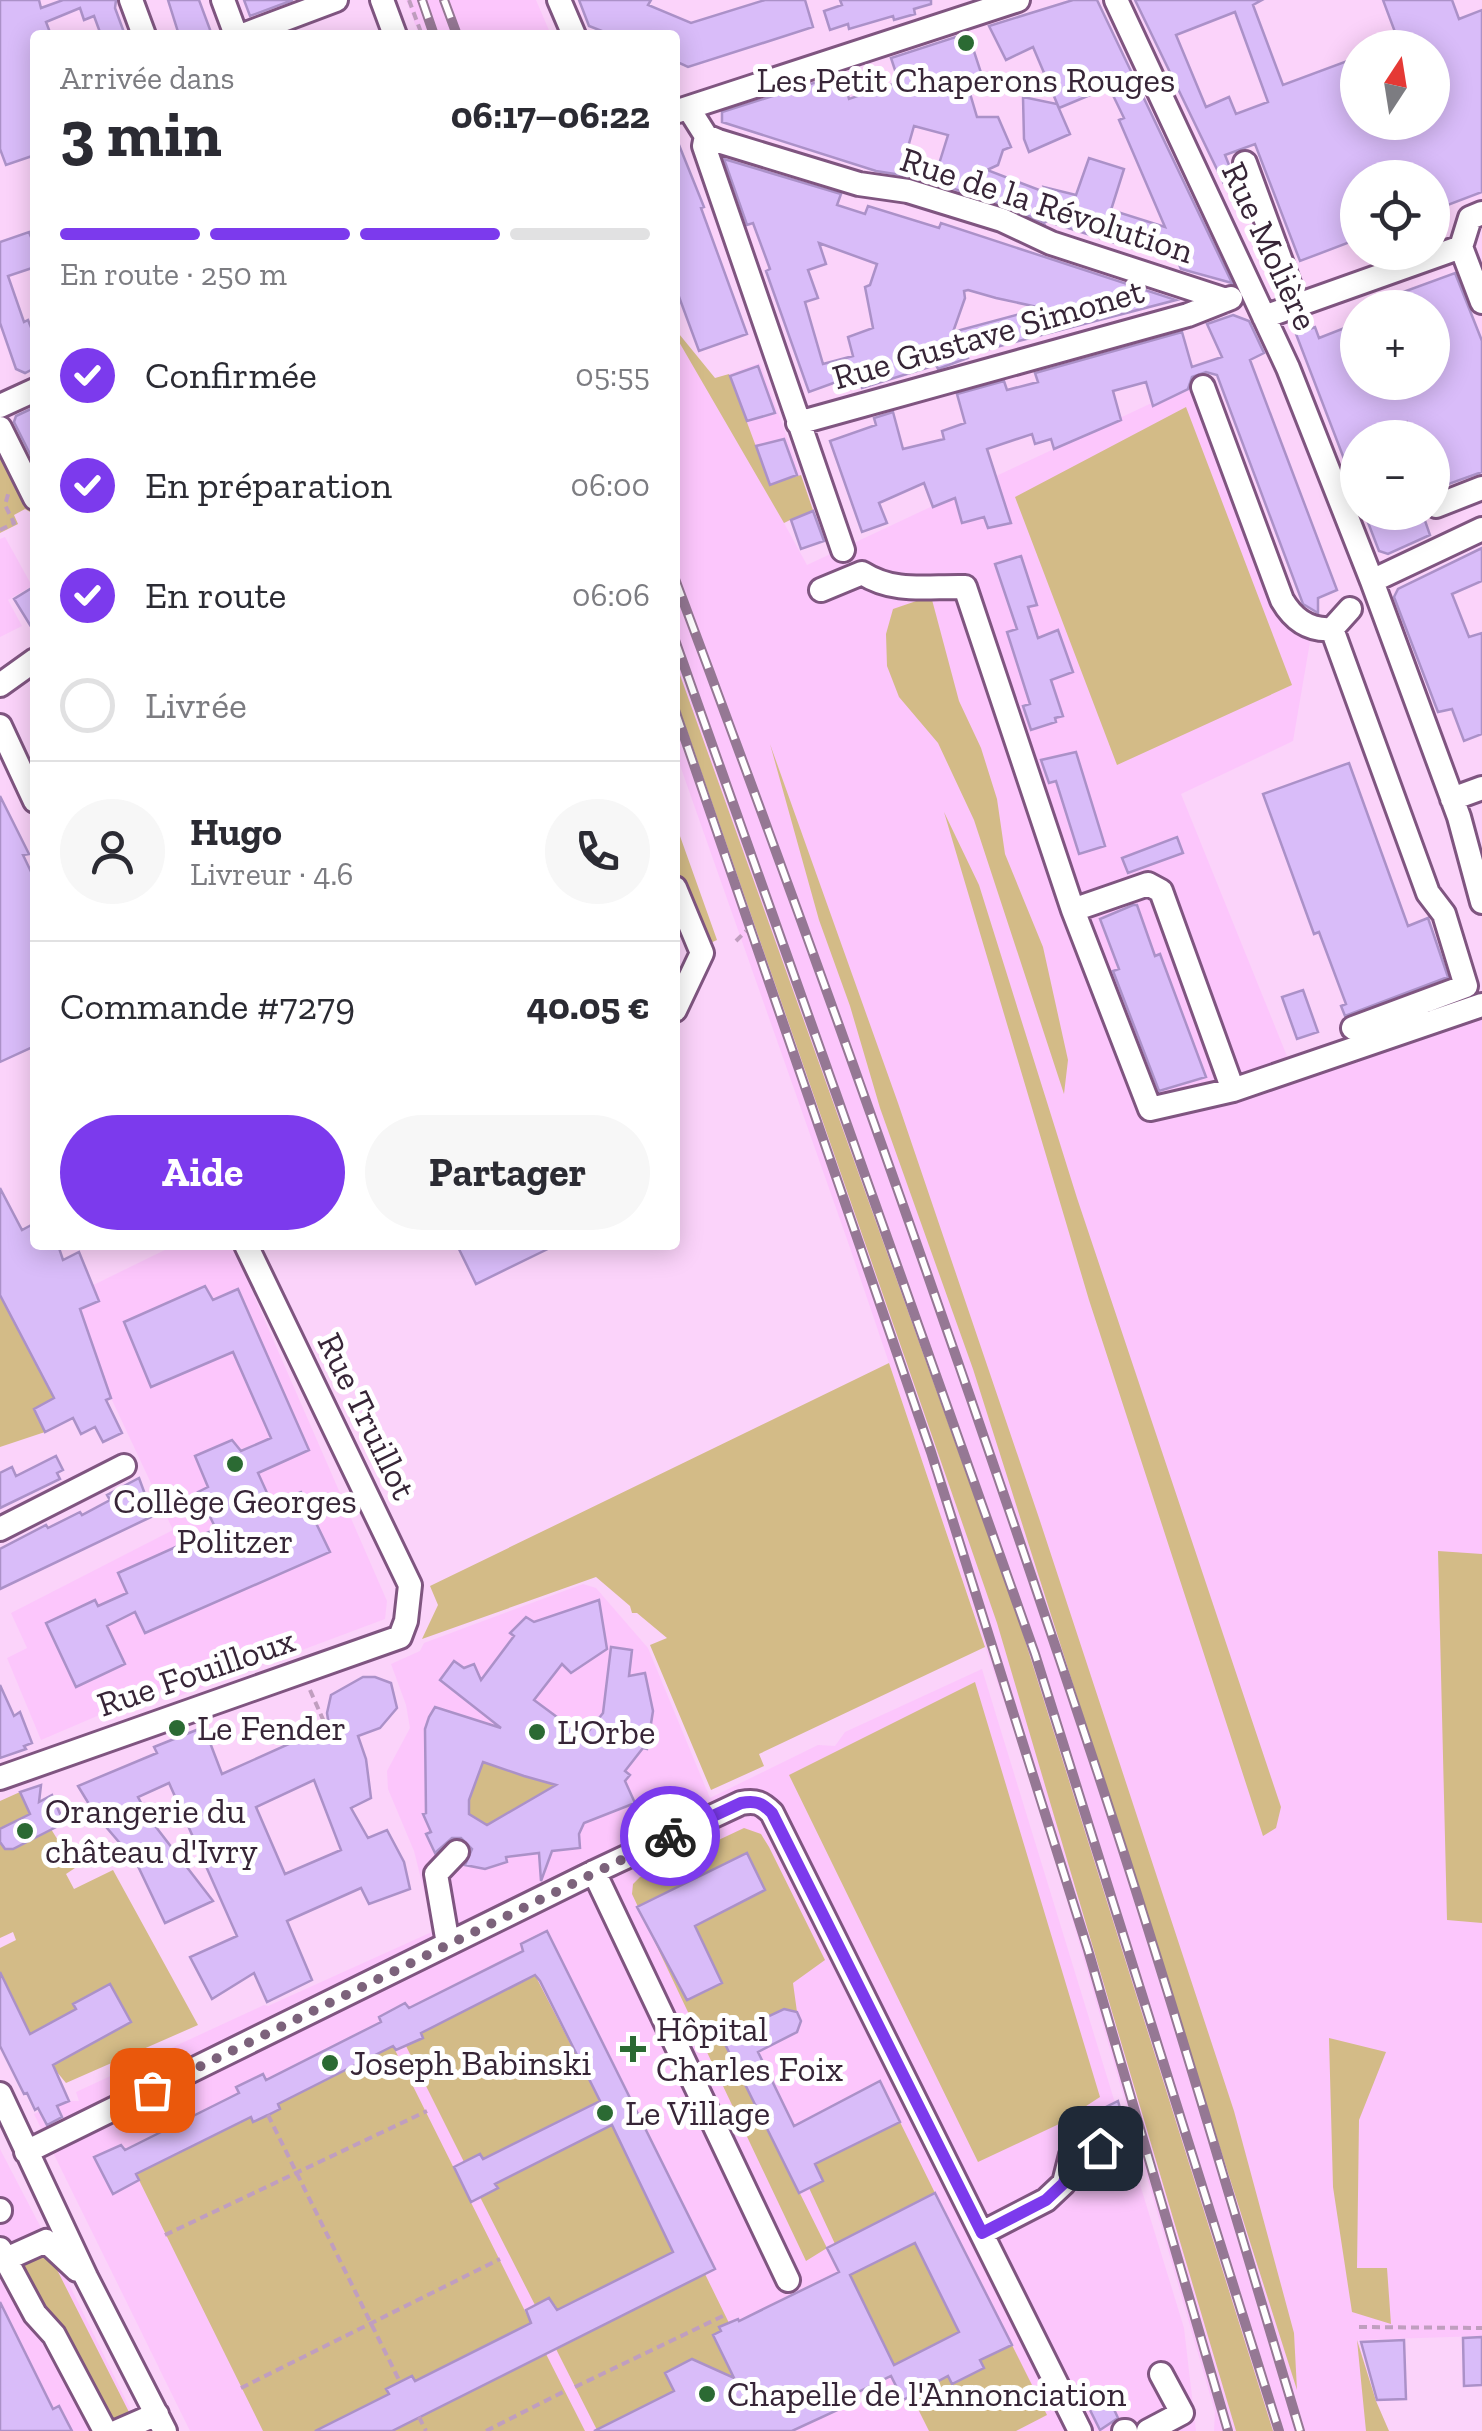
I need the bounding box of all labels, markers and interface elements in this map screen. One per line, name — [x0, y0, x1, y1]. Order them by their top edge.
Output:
north arrow — [1340, 30, 1450, 140]
map controls — [1340, 30, 1450, 530]
marker: Les Petit Chaperons Rouges — [955, 32, 977, 54]
text: Arrivée dans — [60, 59, 235, 97]
place label: Les Petit Chaperons Rouges — [757, 59, 1175, 101]
text: 06:17–06:22 — [451, 92, 650, 138]
text: 3 min — [60, 95, 222, 173]
street label: Rue de la Révolution — [895, 138, 1199, 272]
street label: Rue Molière — [1213, 155, 1327, 337]
button: locate — [1340, 160, 1450, 270]
text: En route · 250 m — [60, 255, 287, 293]
street label: Rue Gustave Simonet — [828, 269, 1148, 399]
button: + — [1340, 290, 1450, 400]
icon: check — [60, 348, 115, 403]
text: Confirmée — [145, 352, 317, 398]
text: 05:55 — [575, 356, 650, 394]
button: − — [1340, 420, 1450, 530]
icon: check — [60, 458, 115, 513]
text: En préparation — [145, 462, 392, 508]
text: 06:00 — [571, 466, 650, 504]
icon: check — [60, 568, 115, 623]
text: En route — [145, 572, 286, 618]
text: 06:06 — [572, 576, 650, 614]
text: Livrée — [145, 682, 247, 728]
button: person — [60, 799, 165, 904]
button: phone — [545, 799, 650, 904]
text: Hugo — [190, 809, 282, 855]
text: Livreur · 4.6 — [190, 855, 354, 893]
text: Commande #7279 — [60, 983, 355, 1029]
text: 40.05 € — [526, 983, 650, 1029]
button: Aide — [60, 1115, 345, 1230]
button: Partager — [365, 1115, 650, 1230]
street label: Rue Truillot — [309, 1326, 425, 1506]
marker: Collège Georges Politzer — [224, 1453, 246, 1475]
place label: Collège Georges Politzer — [113, 1480, 357, 1562]
street label: Rue Fouilloux — [92, 1619, 300, 1725]
place label: Le Fender — [197, 1707, 346, 1749]
place label: L'Orbe — [557, 1711, 655, 1753]
marker: Le Fender — [166, 1717, 188, 1739]
marker: L'Orbe — [526, 1721, 548, 1743]
courier — [620, 1786, 720, 1886]
place label: Orangerie du château d'Ivry — [45, 1790, 258, 1872]
icon: bike — [643, 1809, 698, 1864]
marker: Orangerie du château d'Ivry — [14, 1820, 36, 1842]
place label: Hôpital Charles Foix — [656, 2008, 843, 2090]
marker: Hôpital Charles Foix — [620, 2036, 646, 2062]
place label: Joseph Babinski — [350, 2042, 591, 2084]
pin — [110, 2048, 195, 2133]
marker: Joseph Babinski — [319, 2052, 341, 2074]
icon: bag — [125, 2063, 180, 2118]
place label: Le Village — [625, 2092, 770, 2134]
marker: Le Village — [594, 2102, 616, 2124]
pin — [1058, 2106, 1143, 2191]
icon: home — [1073, 2121, 1128, 2176]
place label: Chapelle de l'Annonciation — [727, 2373, 1126, 2415]
marker: Chapelle de l'Annonciation — [696, 2383, 718, 2405]

